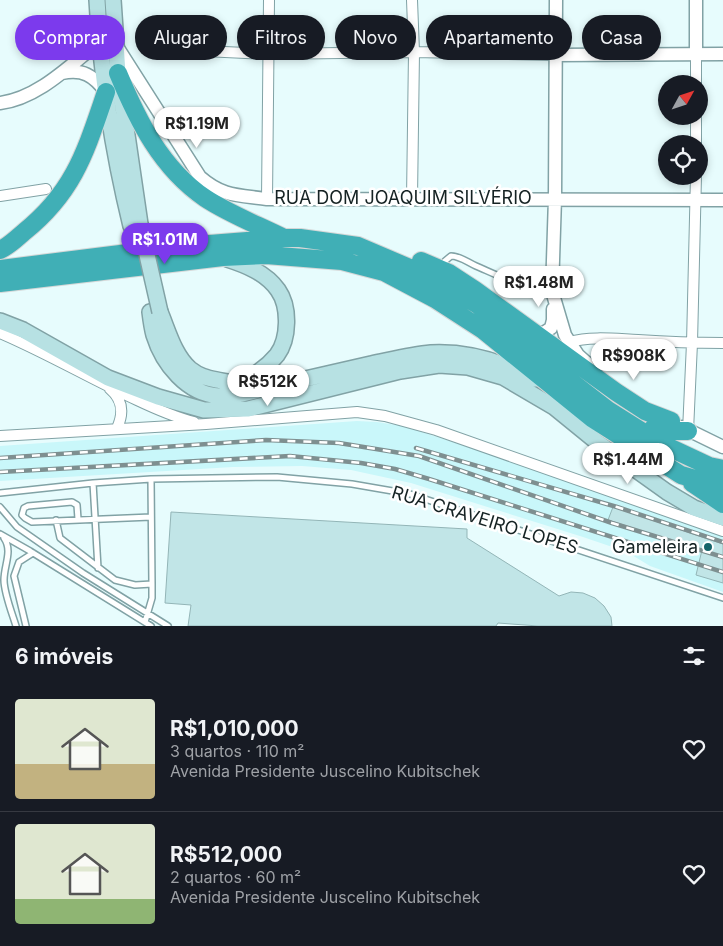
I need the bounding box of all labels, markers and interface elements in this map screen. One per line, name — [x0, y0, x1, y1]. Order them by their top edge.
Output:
chip: Comprar — [15, 15, 125, 60]
chip: Alugar — [135, 15, 227, 60]
chip: Filtros — [237, 15, 325, 60]
chip: Novo — [335, 15, 416, 60]
chip: Apartamento — [426, 15, 572, 60]
chip: Casa — [582, 15, 661, 60]
north arrow — [658, 75, 708, 125]
map controls — [658, 75, 708, 185]
pin: R$1.19M — [151, 106, 243, 149]
text: R$1.19M — [165, 113, 229, 133]
button: locate — [658, 135, 708, 185]
street label: RUA DOM JOAQUIM SILVÉRIO — [274, 186, 532, 208]
pin: R$1.01M — [119, 222, 211, 265]
text: R$1.01M — [132, 229, 198, 249]
pin: R$1.48M — [493, 266, 585, 308]
text: R$1.48M — [504, 272, 574, 292]
pin: R$908K — [593, 338, 675, 381]
text: R$908K — [602, 345, 666, 365]
pin: R$512K — [227, 364, 309, 407]
text: R$512K — [238, 371, 298, 391]
pin: R$1.44M — [582, 442, 674, 485]
text: R$1.44M — [593, 449, 663, 469]
street label: RUA CRAVEIRO LOPES — [389, 481, 581, 558]
place label: Gameleira — [612, 536, 698, 557]
marker: Gameleira — [702, 541, 714, 553]
icon: filters — [680, 642, 708, 670]
text: 6 imóveis — [15, 644, 113, 669]
text: R$1,010,000 — [170, 716, 299, 741]
icon: home — [55, 719, 115, 779]
icon: heart — [680, 735, 708, 763]
text: 3 quartos · 110 m² — [170, 741, 304, 761]
text: Avenida Presidente Juscelino Kubitschek — [170, 761, 480, 781]
text: R$512,000 — [170, 842, 282, 867]
icon: home — [55, 844, 115, 904]
icon: heart — [680, 860, 708, 888]
text: 2 quartos · 60 m² — [170, 867, 301, 887]
text: Avenida Presidente Juscelino Kubitschek — [170, 887, 480, 907]

